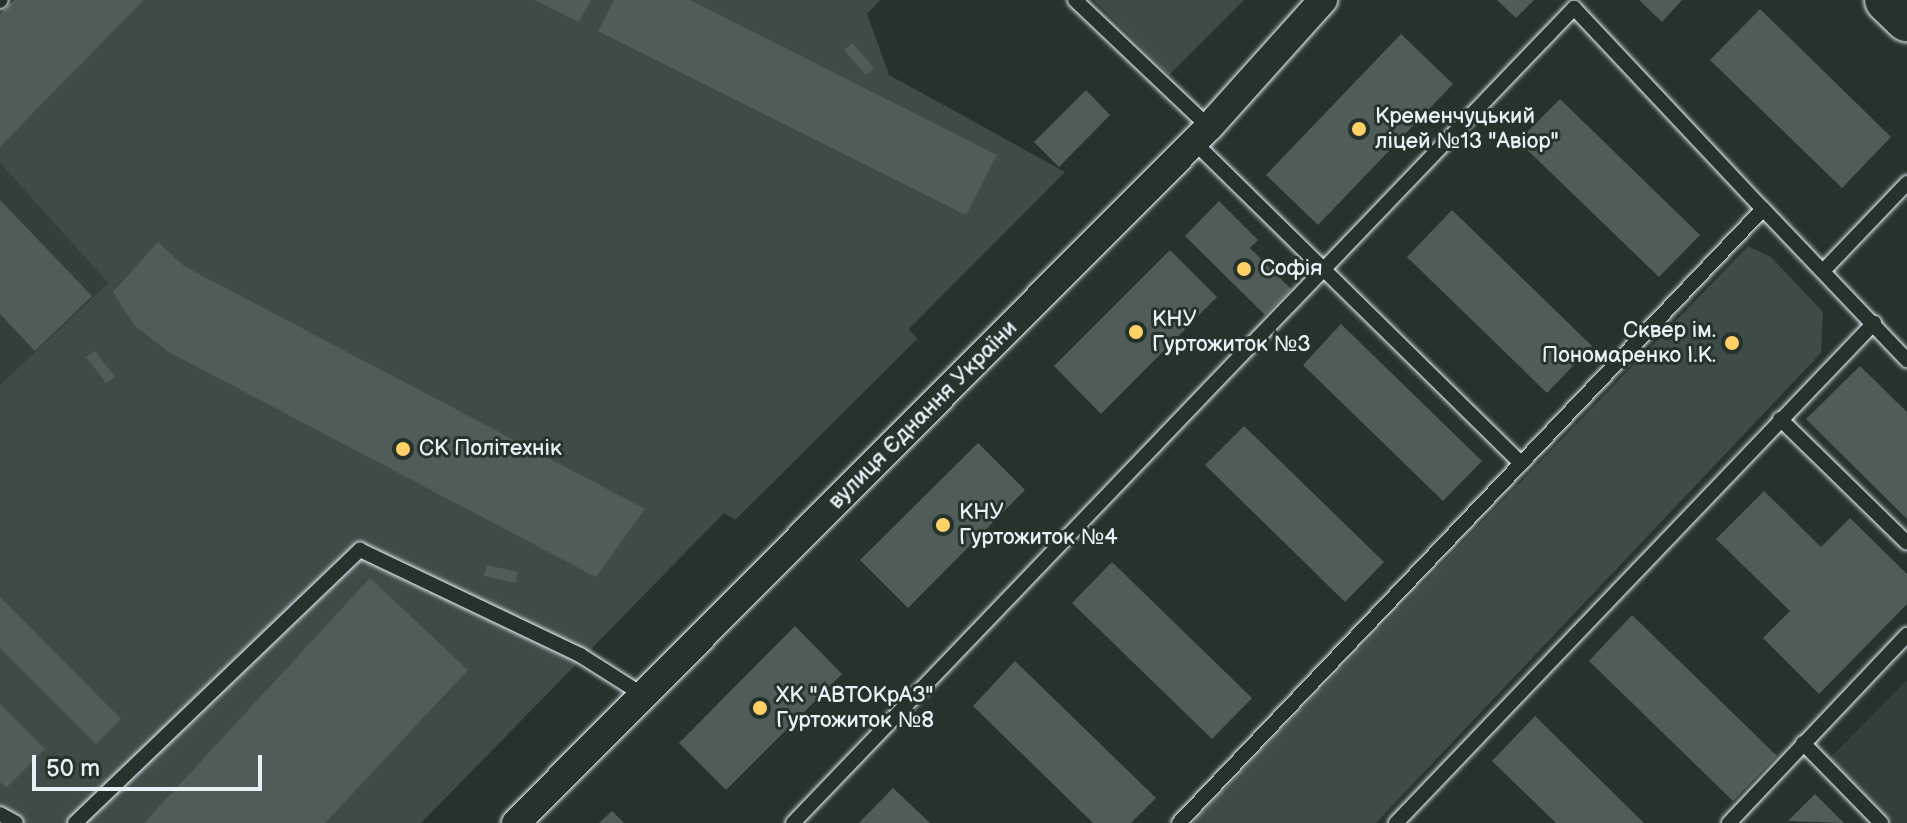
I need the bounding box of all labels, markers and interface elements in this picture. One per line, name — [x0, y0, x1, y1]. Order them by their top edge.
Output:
place label: Кременчуцький ліцей №13 "Авіор" — [1375, 103, 1559, 154]
marker: Кременчуцький ліцей №13 "Авіор" — [1350, 120, 1368, 138]
place label: Софія — [1260, 256, 1322, 282]
marker: Софія — [1235, 260, 1253, 278]
place label: КНУ Гуртожиток №3 — [1152, 306, 1311, 358]
street label: вулиця Єднання України — [823, 315, 1023, 515]
place label: Сквер ім. Пономаренко І.К. — [1542, 317, 1716, 368]
marker: КНУ Гуртожиток №3 — [1127, 323, 1145, 341]
marker: Сквер ім. Пономаренко І.К. — [1723, 334, 1741, 352]
place label: СК Політехнік — [419, 436, 562, 462]
marker: СК Політехнік — [394, 440, 412, 458]
place label: КНУ Гуртожиток №4 — [959, 499, 1118, 550]
marker: КНУ Гуртожиток №4 — [934, 516, 952, 534]
place label: ХК "АВТОКрАЗ" Гуртожиток №8 — [776, 682, 934, 734]
marker: ХК "АВТОКрАЗ" Гуртожиток №8 — [751, 699, 769, 717]
scale bar — [36, 739, 266, 789]
text: 50 m — [46, 754, 100, 783]

